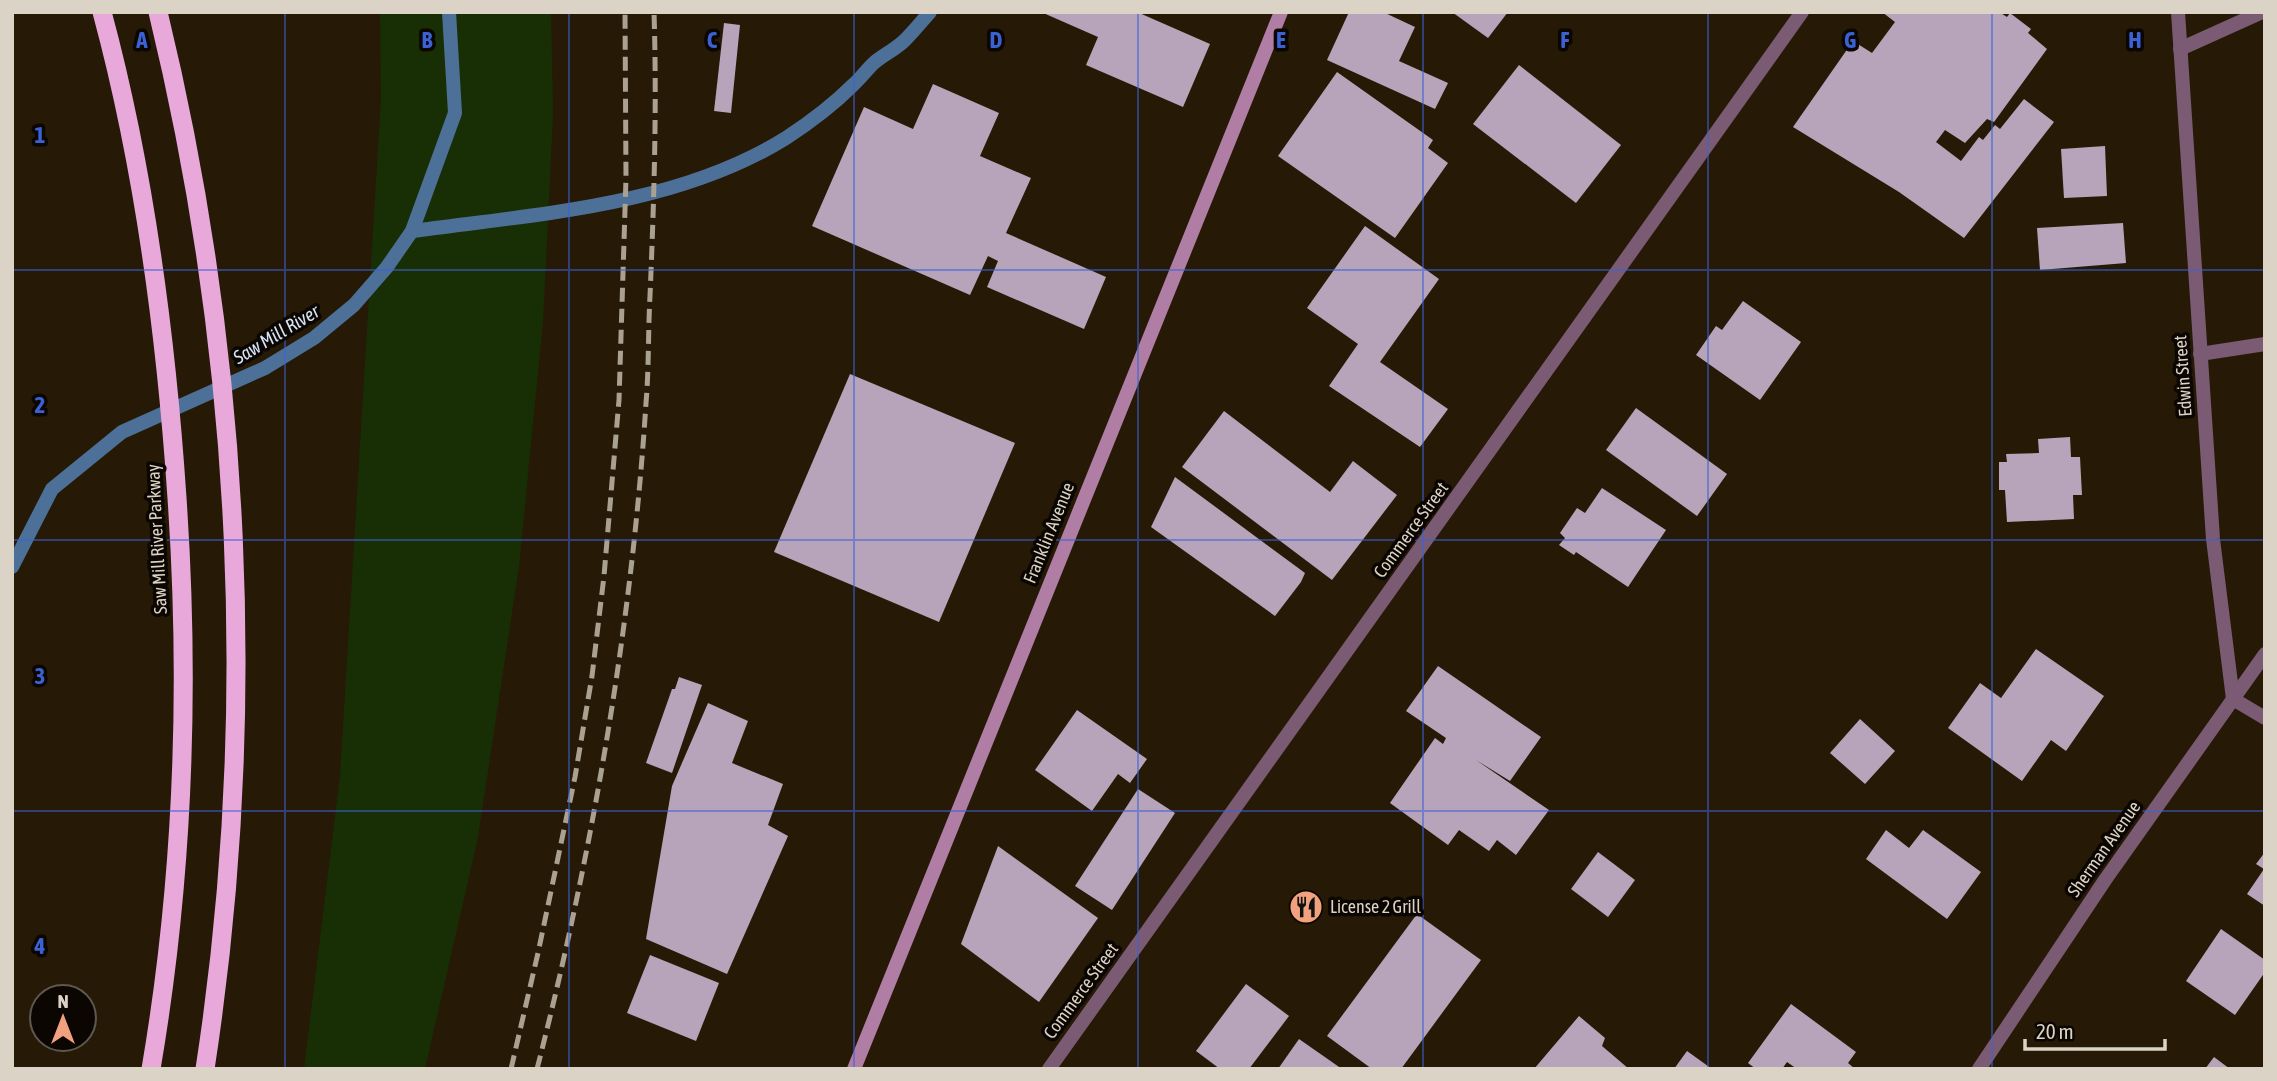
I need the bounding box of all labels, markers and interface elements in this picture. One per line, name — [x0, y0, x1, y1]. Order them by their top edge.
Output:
text: A — [135, 27, 148, 53]
text: B — [422, 27, 433, 53]
text: C — [707, 27, 718, 53]
text: D — [990, 27, 1003, 53]
text: E — [1276, 27, 1286, 53]
text: F — [1560, 27, 1570, 53]
text: G — [1844, 27, 1856, 53]
text: H — [2128, 27, 2142, 53]
text: 1 — [35, 122, 46, 148]
water label: Saw Mill River — [228, 299, 324, 369]
street label: Edwin Street — [2169, 335, 2196, 418]
text: 2 — [35, 392, 45, 418]
street label: Saw Mill River Parkway — [142, 464, 171, 615]
street label: Commerce Street — [1369, 478, 1452, 581]
street label: Franklin Avenue — [1019, 479, 1078, 586]
text: 3 — [35, 663, 45, 689]
street label: Sherman Avenue — [2063, 797, 2144, 901]
restaurant icon: License 2 Grill — [1287, 888, 1325, 926]
place label: License 2 Grill — [1330, 896, 1421, 917]
text: 4 — [34, 933, 46, 959]
street label: Commerce Street — [1039, 939, 1122, 1042]
north arrow — [28, 983, 98, 1053]
text: N — [57, 990, 69, 1012]
scale bar — [2025, 1007, 2165, 1052]
text: 20 m — [2036, 1019, 2074, 1043]

